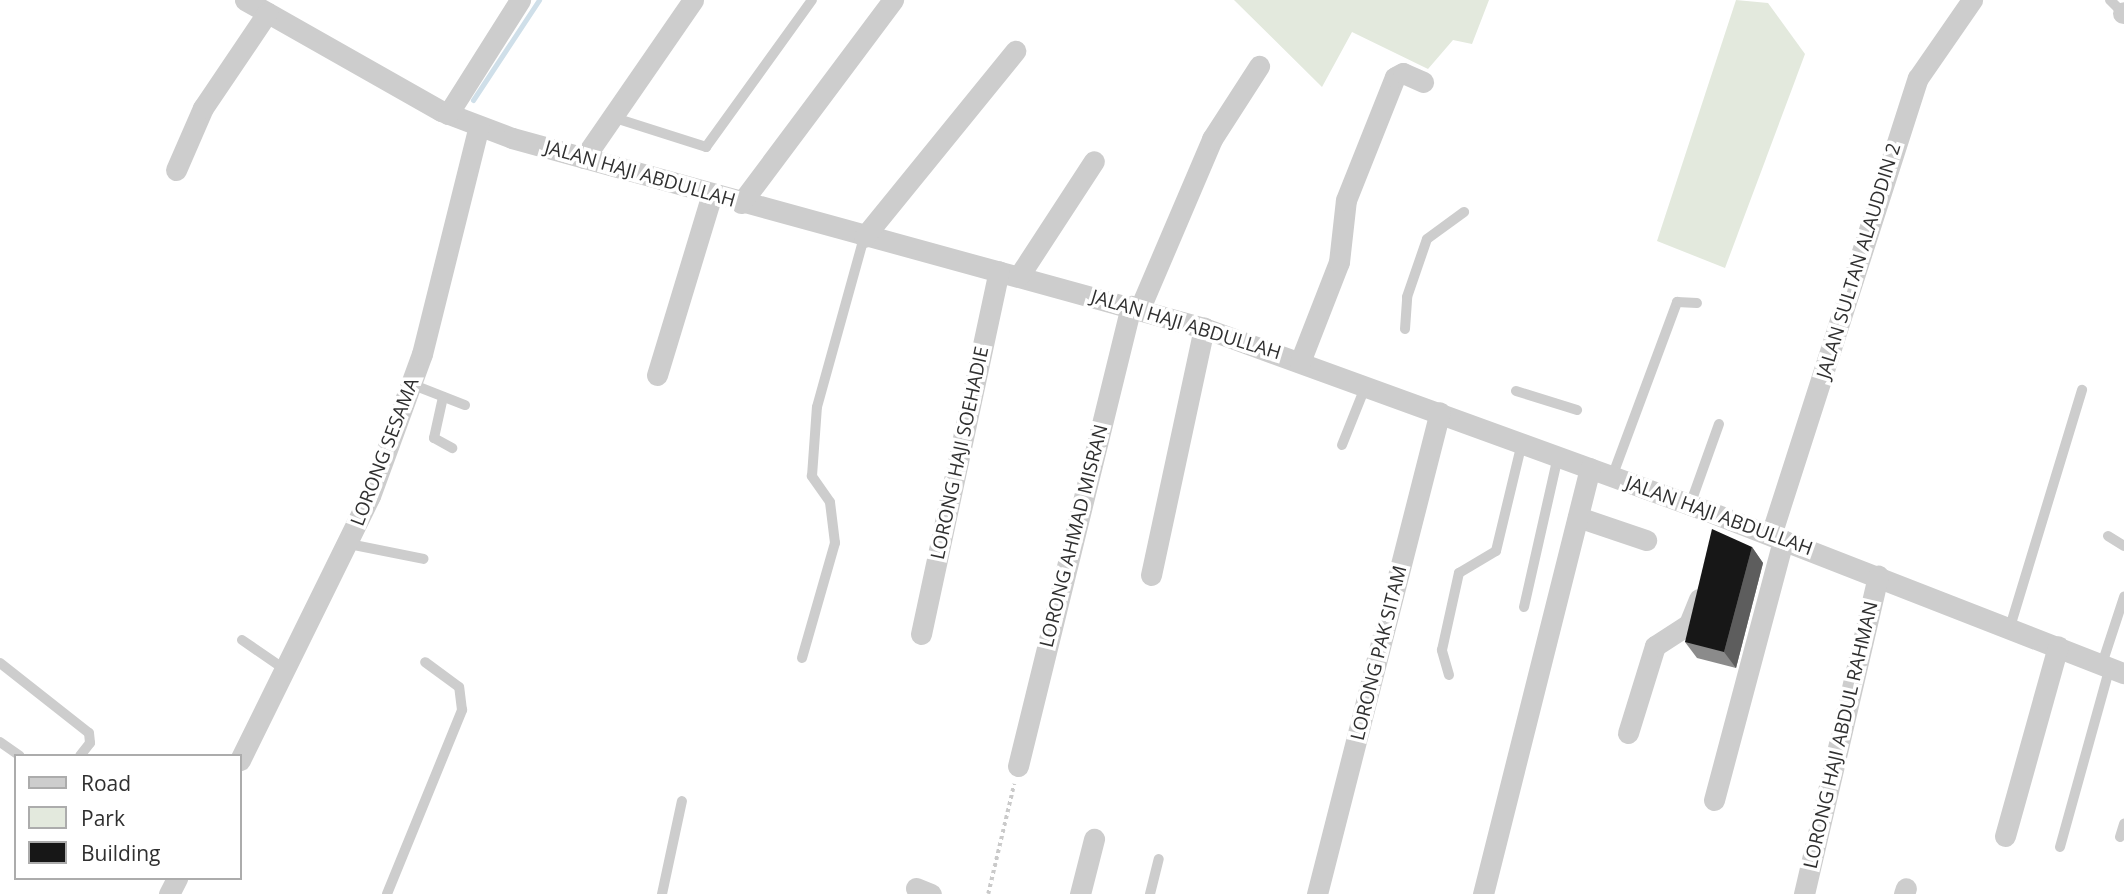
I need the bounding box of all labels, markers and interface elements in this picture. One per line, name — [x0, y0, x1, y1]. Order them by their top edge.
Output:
street label: JALAN HAJI ABDULLAH — [542, 136, 738, 212]
street label: JALAN SULTAN ALAUDDIN 2 — [1812, 141, 1906, 381]
street label: JALAN HAJI ABDULLAH — [1088, 285, 1284, 365]
street label: LORONG HAJI SOEHADIE — [926, 344, 994, 562]
street label: LORONG SESAMA — [346, 375, 424, 529]
street label: LORONG AHMAD MISRAN — [1035, 422, 1113, 650]
street label: JALAN HAJI ABDULLAH — [1622, 472, 1816, 560]
street label: LORONG PAK SITAM — [1346, 563, 1412, 743]
street label: LORONG HAJI ABDUL RAHMAN — [1799, 599, 1883, 871]
legend — [14, 754, 242, 880]
text: Road — [81, 769, 131, 797]
text: Park — [81, 804, 125, 832]
text: Building — [81, 839, 160, 867]

